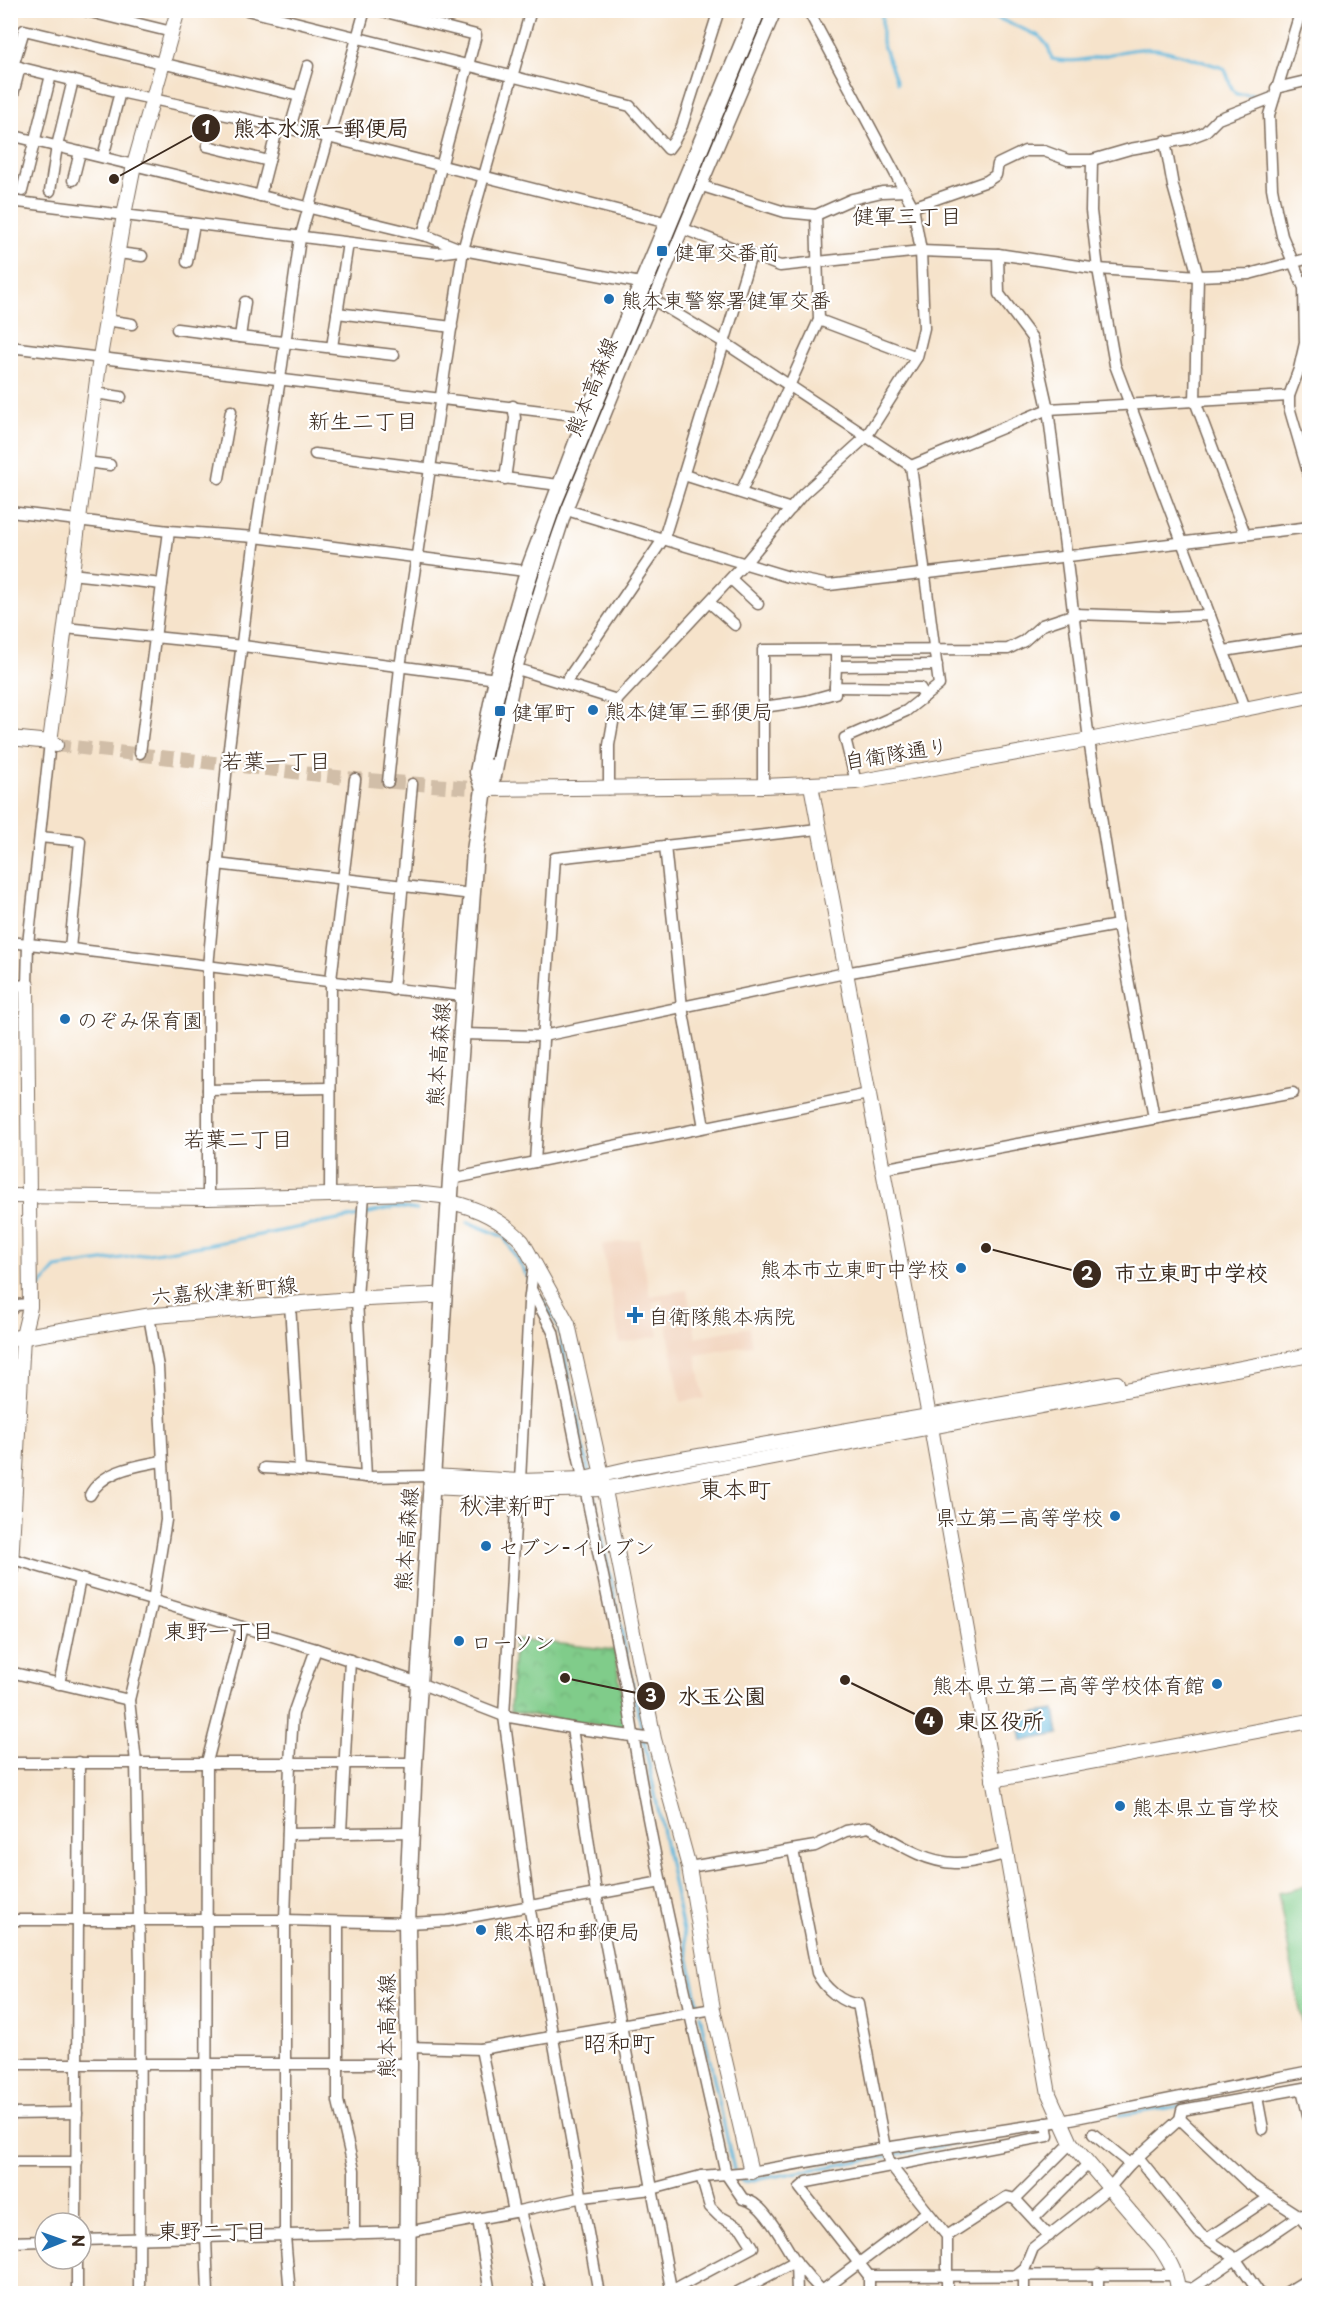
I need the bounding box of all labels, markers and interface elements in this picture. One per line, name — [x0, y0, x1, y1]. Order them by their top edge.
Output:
callout: 熊本水源一郵便局 — [191, 108, 421, 148]
text: 熊本水源一郵便局 — [233, 110, 409, 143]
text: 1 — [202, 113, 211, 140]
district label: 健軍三丁目 — [852, 198, 962, 231]
place label: 健軍交番前 — [674, 235, 779, 267]
marker: 健軍交番前 — [655, 244, 669, 258]
place label: 熊本東警察署健軍交番 — [621, 283, 831, 315]
marker: 熊本東警察署健軍交番 — [602, 292, 616, 306]
street label: 熊本高森線 — [555, 331, 625, 441]
district label: 新生二丁目 — [308, 403, 418, 436]
place label: 熊本健軍三郵便局 — [605, 694, 773, 726]
place label: 健軍町 — [512, 695, 575, 727]
marker: 熊本健軍三郵便局 — [586, 703, 600, 717]
marker: 健軍町 — [493, 704, 507, 718]
street label: 自衛隊通り — [842, 728, 950, 776]
district label: 若葉一丁目 — [221, 743, 331, 776]
street label: 熊本高森線 — [417, 1001, 457, 1107]
place label: のぞみ保育園 — [77, 1003, 203, 1035]
marker: のぞみ保育園 — [58, 1012, 72, 1026]
district label: 若葉二丁目 — [183, 1121, 293, 1154]
place label: 熊本市立東町中学校 — [760, 1252, 949, 1284]
callout: 市立東町中学校 — [1072, 1254, 1280, 1294]
text: 市立東町中学校 — [1114, 1255, 1268, 1288]
text: 2 — [1081, 1259, 1094, 1286]
marker: 熊本市立東町中学校 — [954, 1261, 968, 1275]
street label: 六嘉秋津新町線 — [149, 1267, 299, 1311]
place label: 自衛隊熊本病院 — [648, 1299, 795, 1331]
marker: 自衛隊熊本病院 — [626, 1306, 644, 1324]
district label: 東本町 — [699, 1470, 771, 1506]
street label: 熊本高森線 — [385, 1486, 425, 1592]
district label: 秋津新町 — [459, 1486, 555, 1522]
place label: 県立第二高等学校 — [935, 1500, 1103, 1532]
marker: 県立第二高等学校 — [1108, 1509, 1122, 1523]
place label: セブン-イレブン — [498, 1530, 655, 1562]
marker: セブン-イレブン — [479, 1539, 493, 1553]
district label: 東野一丁目 — [164, 1613, 274, 1646]
place label: ローソン — [471, 1625, 555, 1657]
marker: ローソン — [452, 1634, 466, 1648]
place label: 熊本県立第二高等学校体育館 — [932, 1668, 1205, 1700]
callout: 水玉公園 — [636, 1676, 778, 1716]
marker: 熊本県立第二高等学校体育館 — [1210, 1677, 1224, 1691]
text: 水玉公園 — [678, 1678, 766, 1711]
text: 3 — [645, 1681, 657, 1708]
callout: 東区役所 — [914, 1701, 1056, 1741]
text: 東区役所 — [956, 1703, 1044, 1736]
text: 4 — [923, 1706, 935, 1733]
place label: 熊本県立盲学校 — [1132, 1790, 1279, 1822]
marker: 熊本県立盲学校 — [1113, 1799, 1127, 1813]
place label: 熊本昭和郵便局 — [493, 1914, 640, 1946]
marker: 熊本昭和郵便局 — [474, 1923, 488, 1937]
street label: 熊本高森線 — [369, 1974, 401, 2079]
district label: 昭和町 — [583, 2024, 655, 2060]
north arrow — [33, 2211, 93, 2271]
district label: 東野二丁目 — [157, 2213, 267, 2246]
text: N — [67, 2234, 91, 2247]

